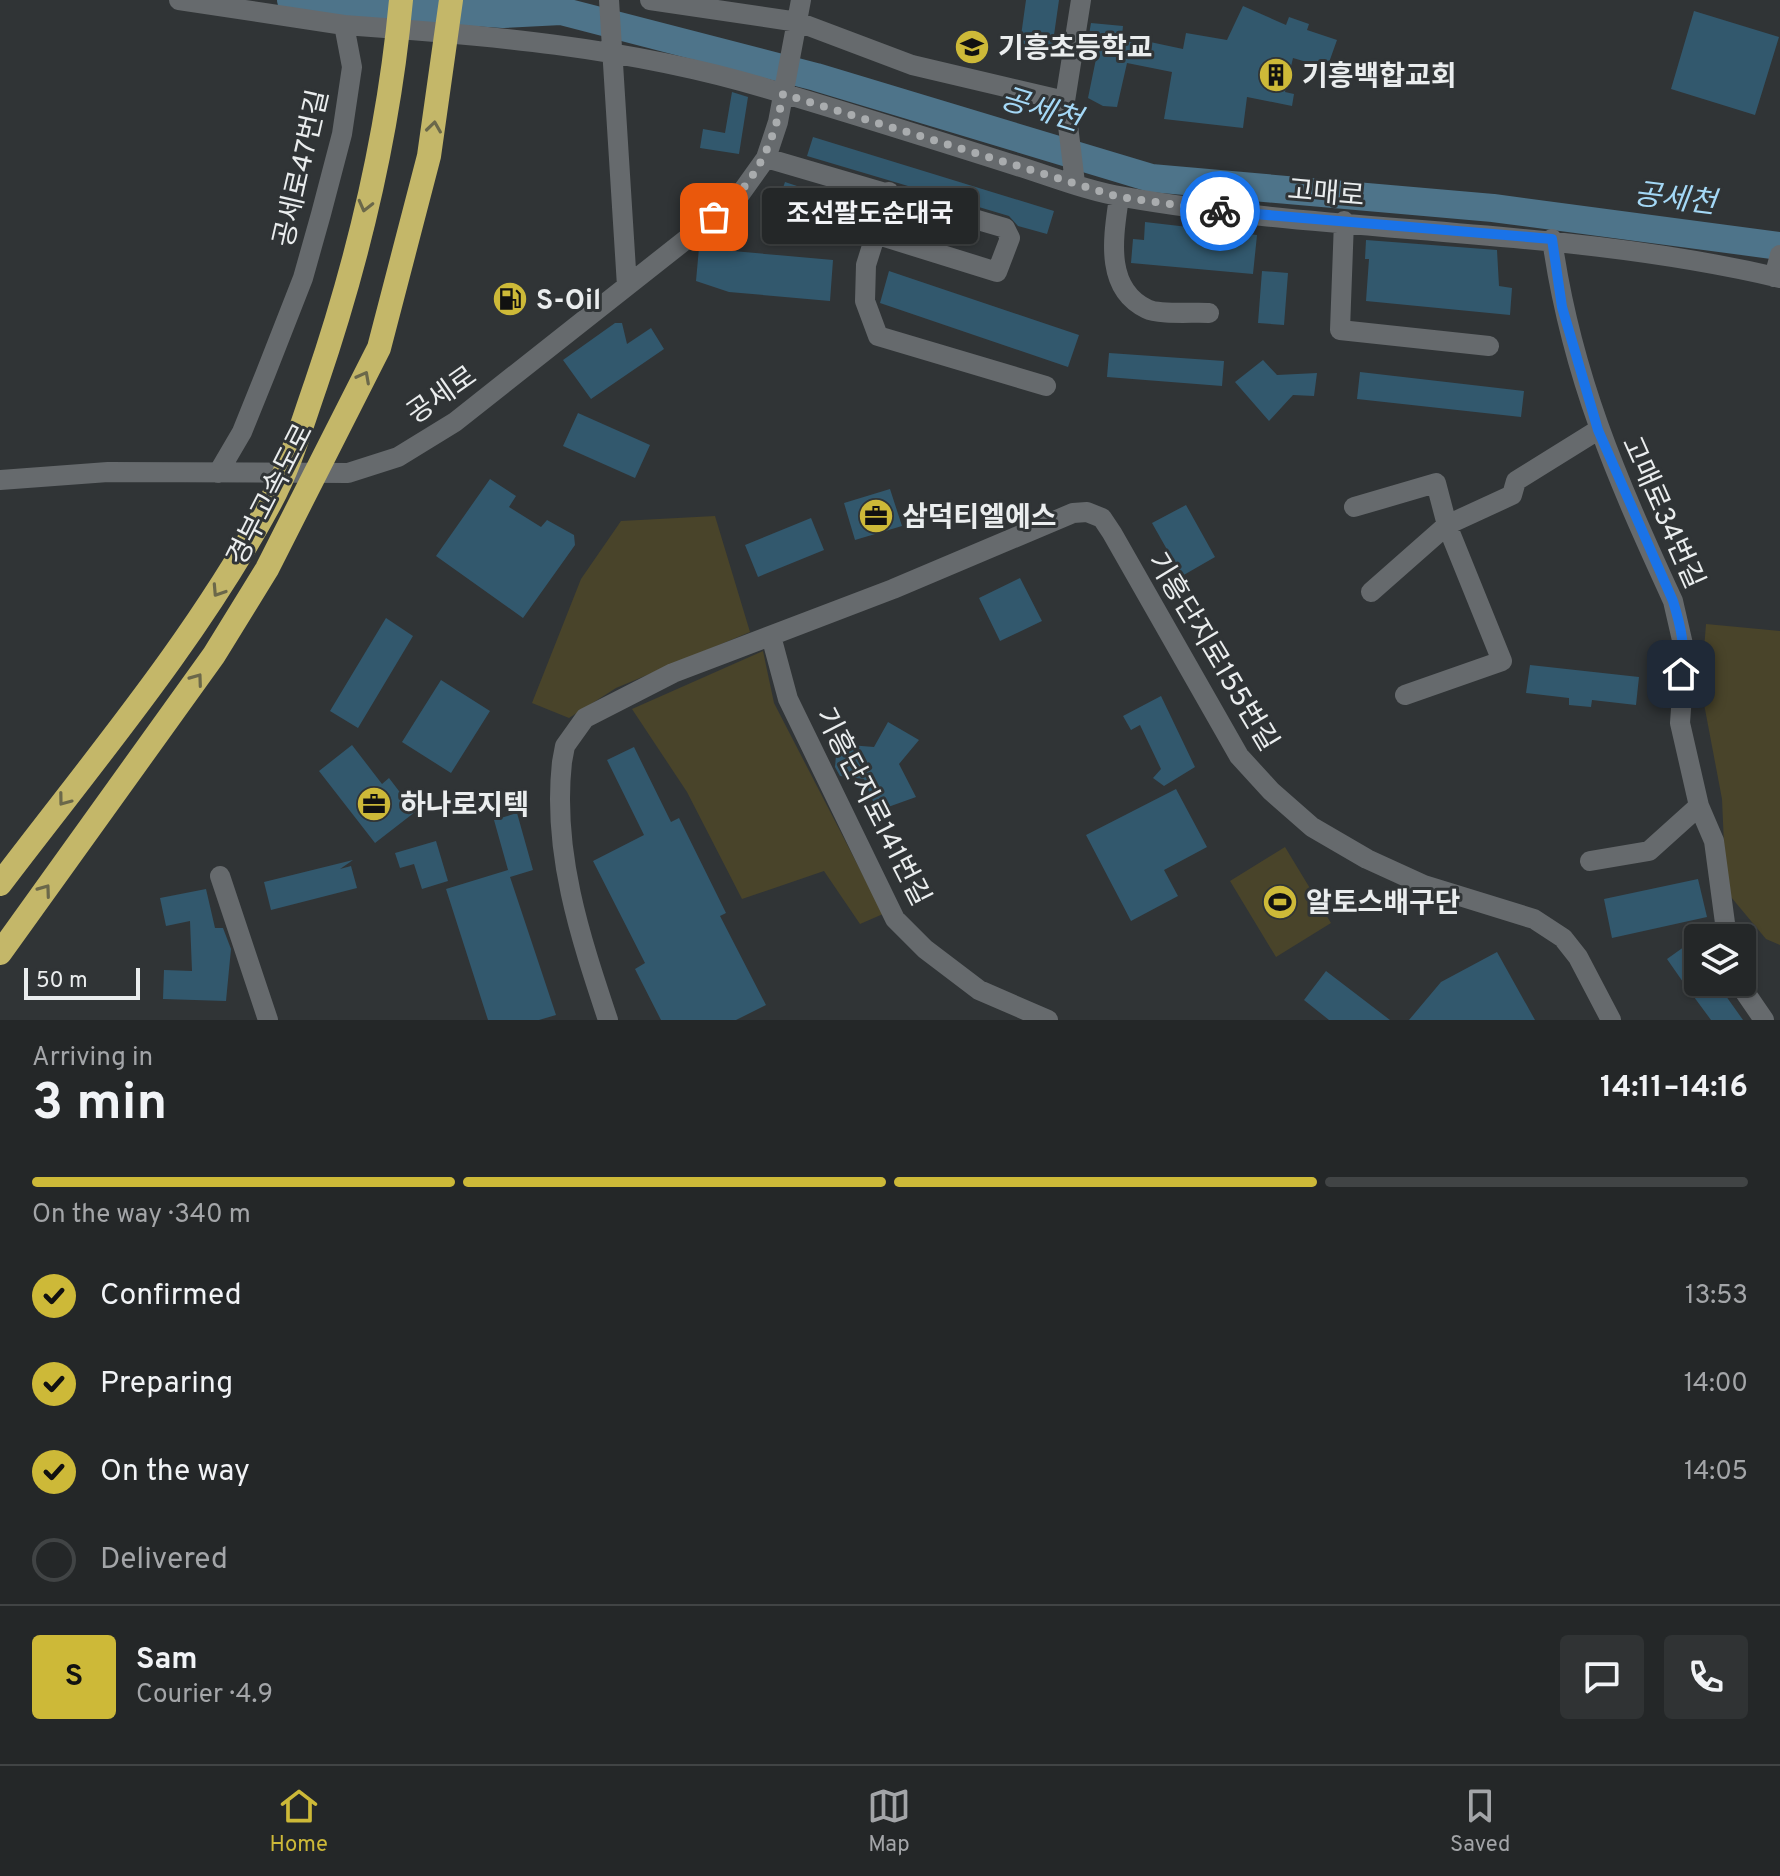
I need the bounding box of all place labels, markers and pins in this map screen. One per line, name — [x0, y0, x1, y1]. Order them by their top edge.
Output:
school or university icon: 기흥초등학교 — [953, 28, 991, 66]
place label: 기흥초등학교 — [998, 32, 1153, 68]
building icon: 기흥백합교회 — [1257, 56, 1295, 94]
place label: 기흥백합교회 — [1302, 60, 1457, 96]
pin — [680, 183, 748, 251]
callout: 조선팔도순대국 — [762, 189, 978, 245]
fuel station icon: S-Oil — [491, 280, 529, 318]
place label: S-Oil — [536, 284, 601, 320]
office icon: 삼덕티엘에스 — [857, 497, 895, 535]
place label: 삼덕티엘에스 — [902, 501, 1057, 537]
pin — [1647, 640, 1715, 708]
office icon: 하나로지텍 — [355, 785, 393, 823]
place label: 하나로지텍 — [400, 789, 529, 825]
sports icon: 알토스배구단 — [1261, 883, 1299, 921]
place label: 알토스배구단 — [1306, 887, 1461, 923]

